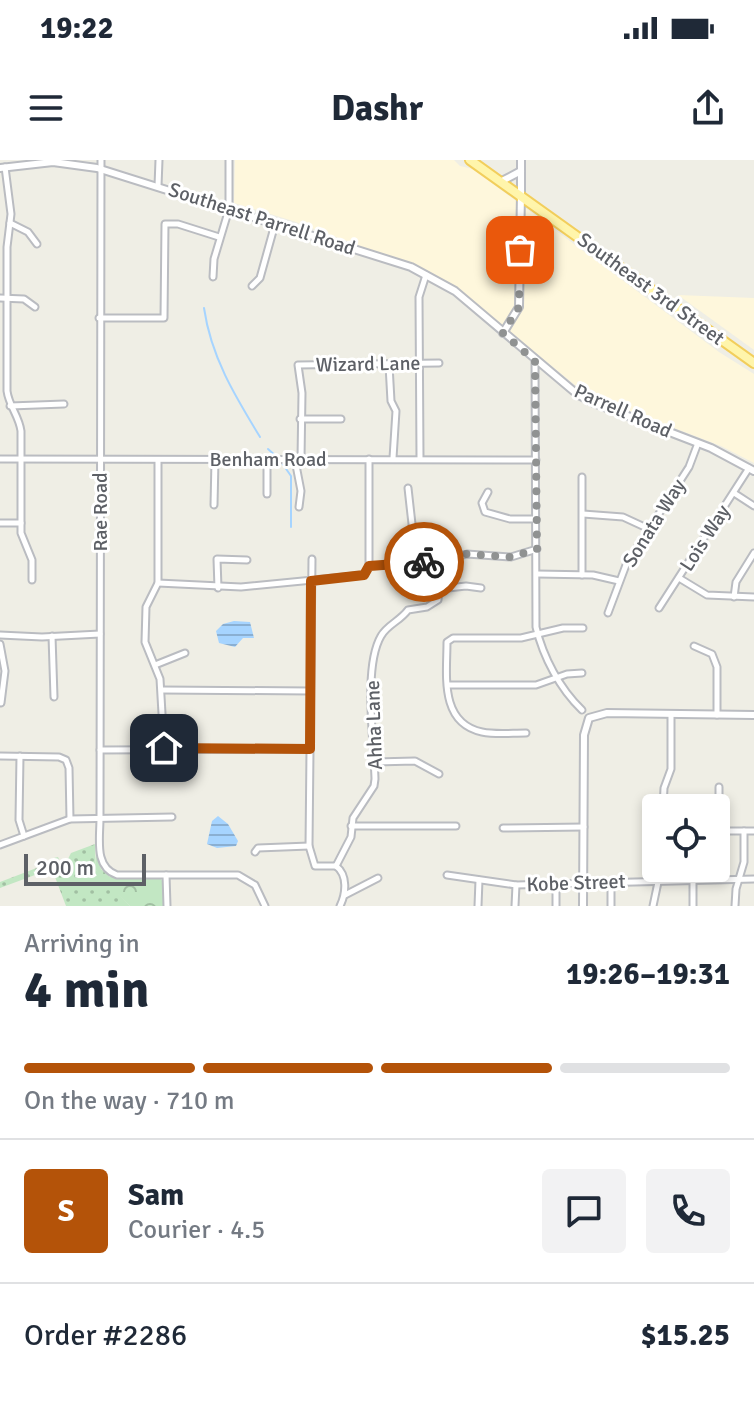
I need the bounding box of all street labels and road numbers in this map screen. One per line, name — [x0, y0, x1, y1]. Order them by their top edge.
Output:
street label: Southeast Parrell Road — [166, 177, 358, 261]
street label: Southeast 3rd Street — [573, 227, 729, 351]
street label: Wizard Lane — [315, 351, 421, 377]
street label: Parrell Road — [570, 378, 676, 444]
street label: Benham Road — [209, 447, 327, 472]
street label: Rae Road — [88, 472, 113, 552]
street label: Sonata Way — [617, 474, 691, 572]
street label: Lois Way — [674, 499, 736, 576]
street label: Ahha Lane — [360, 680, 388, 770]
street label: Kobe Street — [526, 869, 626, 897]

